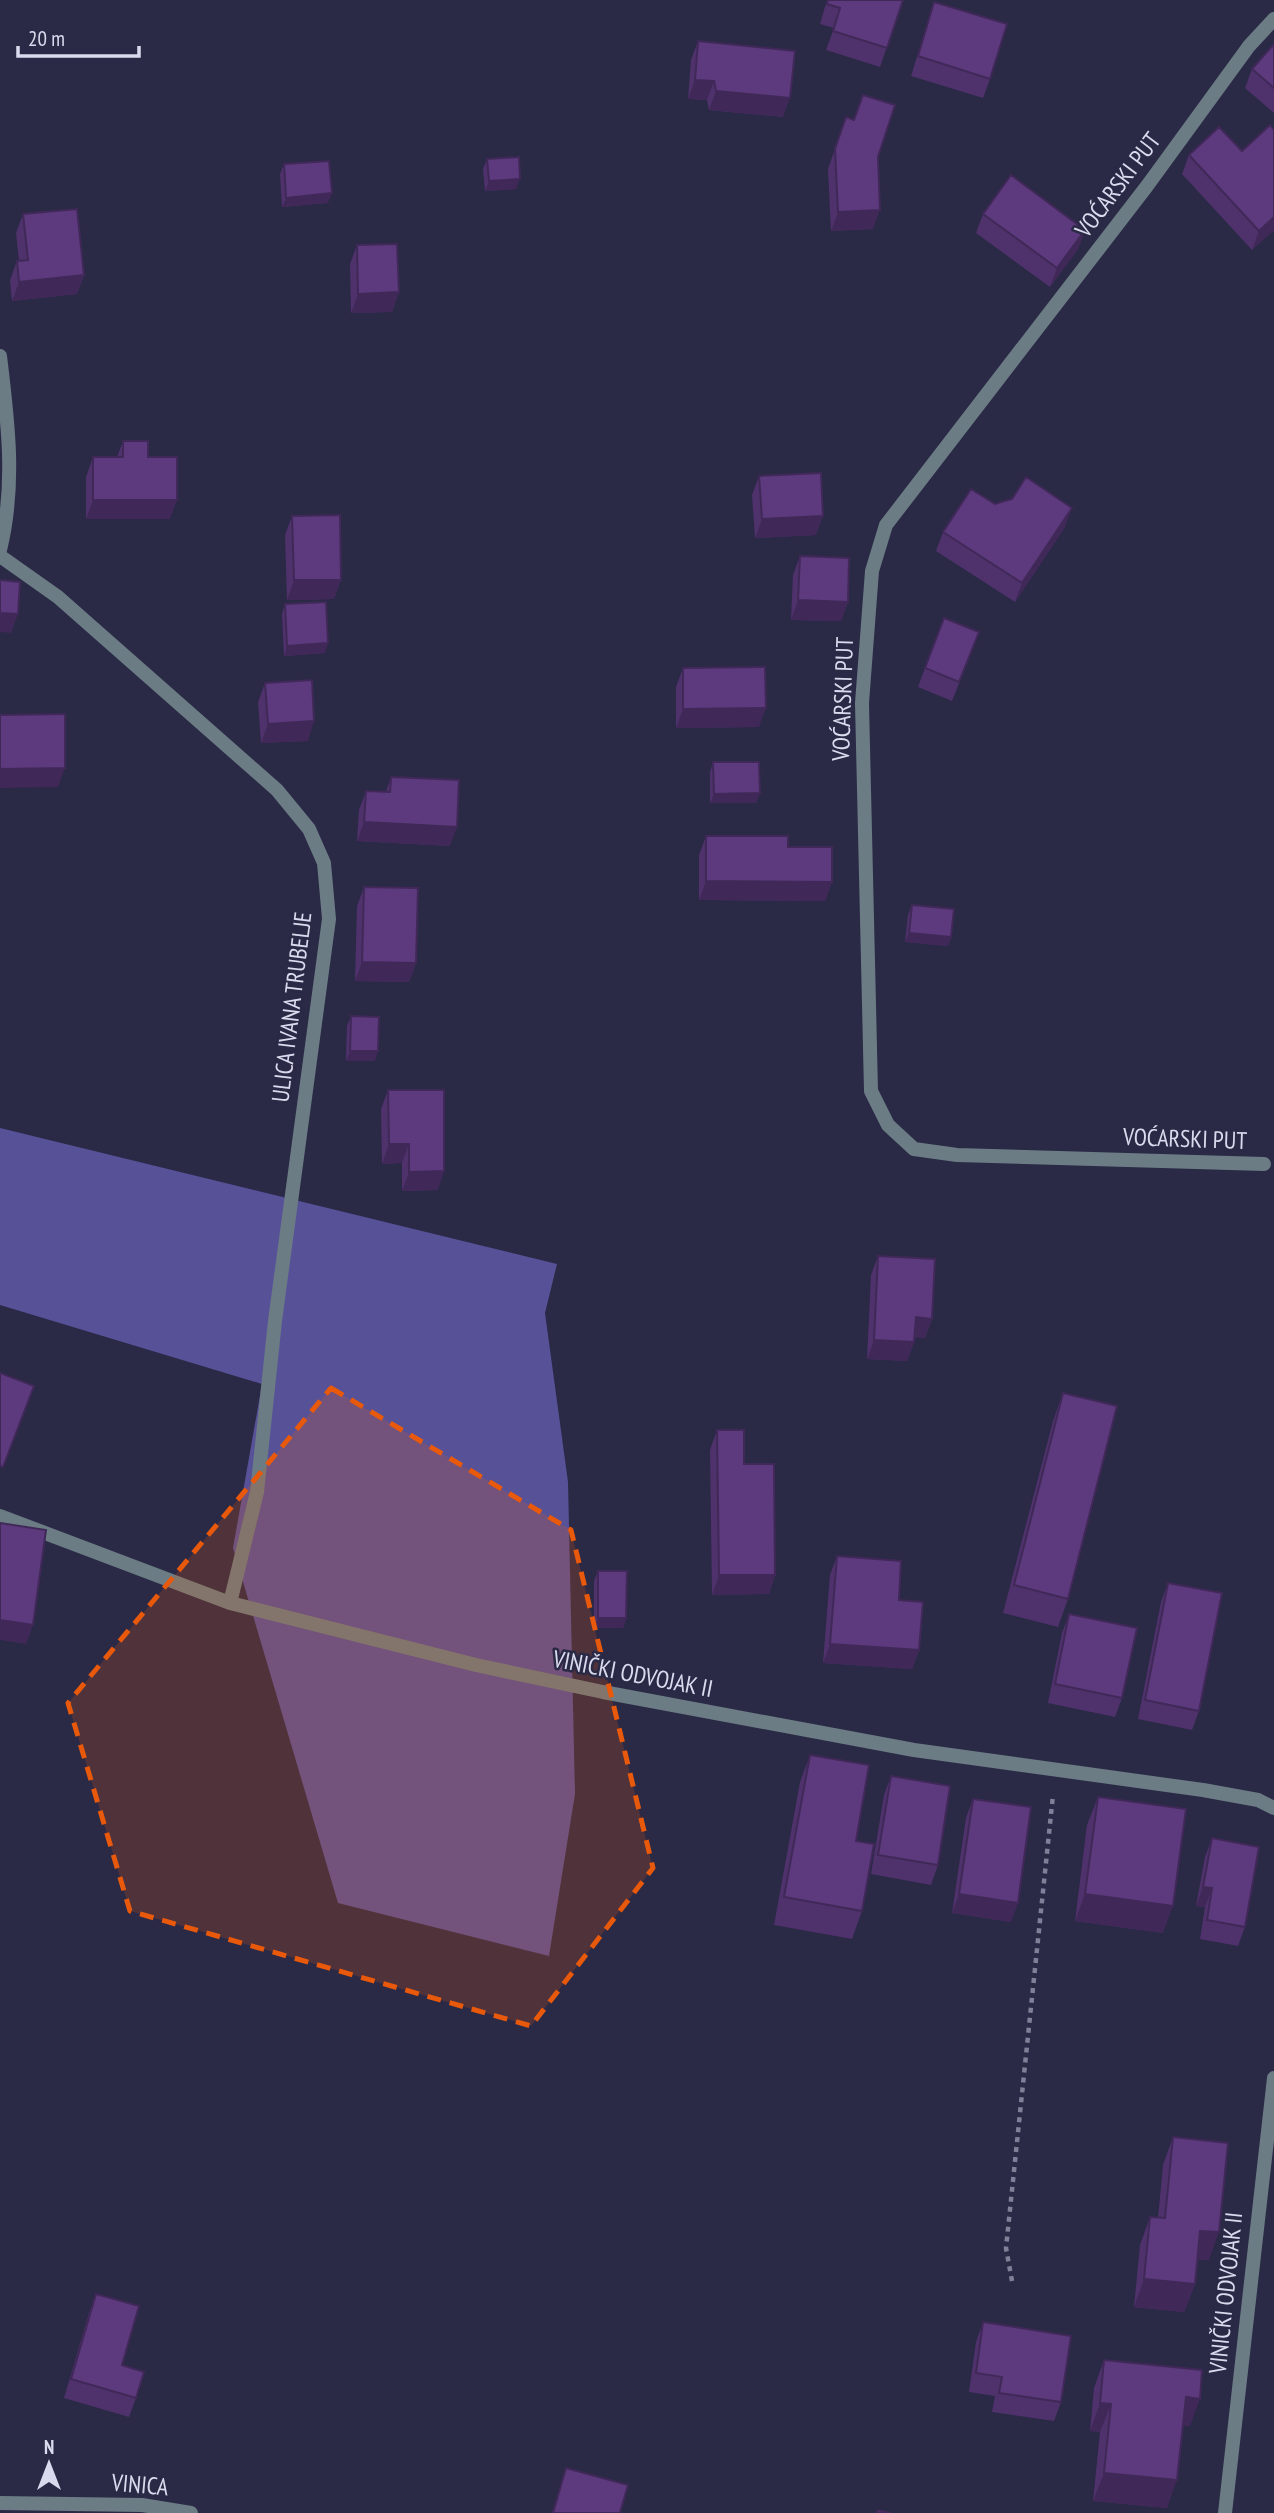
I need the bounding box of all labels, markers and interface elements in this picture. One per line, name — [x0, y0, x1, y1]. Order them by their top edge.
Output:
scale bar — [18, 14, 138, 58]
text: 20 m — [28, 25, 65, 52]
street label: VOĆARSKI PUT — [1067, 126, 1167, 244]
street label: VOĆARSKI PUT — [825, 636, 860, 762]
street label: ULICA IVANA TRUBELJE — [264, 910, 319, 1104]
street label: VOĆARSKI PUT — [1122, 1121, 1248, 1156]
street label: VINIČKI ODVOJAK II — [550, 1643, 716, 1704]
street label: VINIČKI ODVOJAK II — [1202, 2211, 1249, 2376]
north arrow — [14, 2429, 84, 2499]
text: N — [44, 2435, 54, 2459]
street label: VINICA — [109, 2466, 170, 2502]

